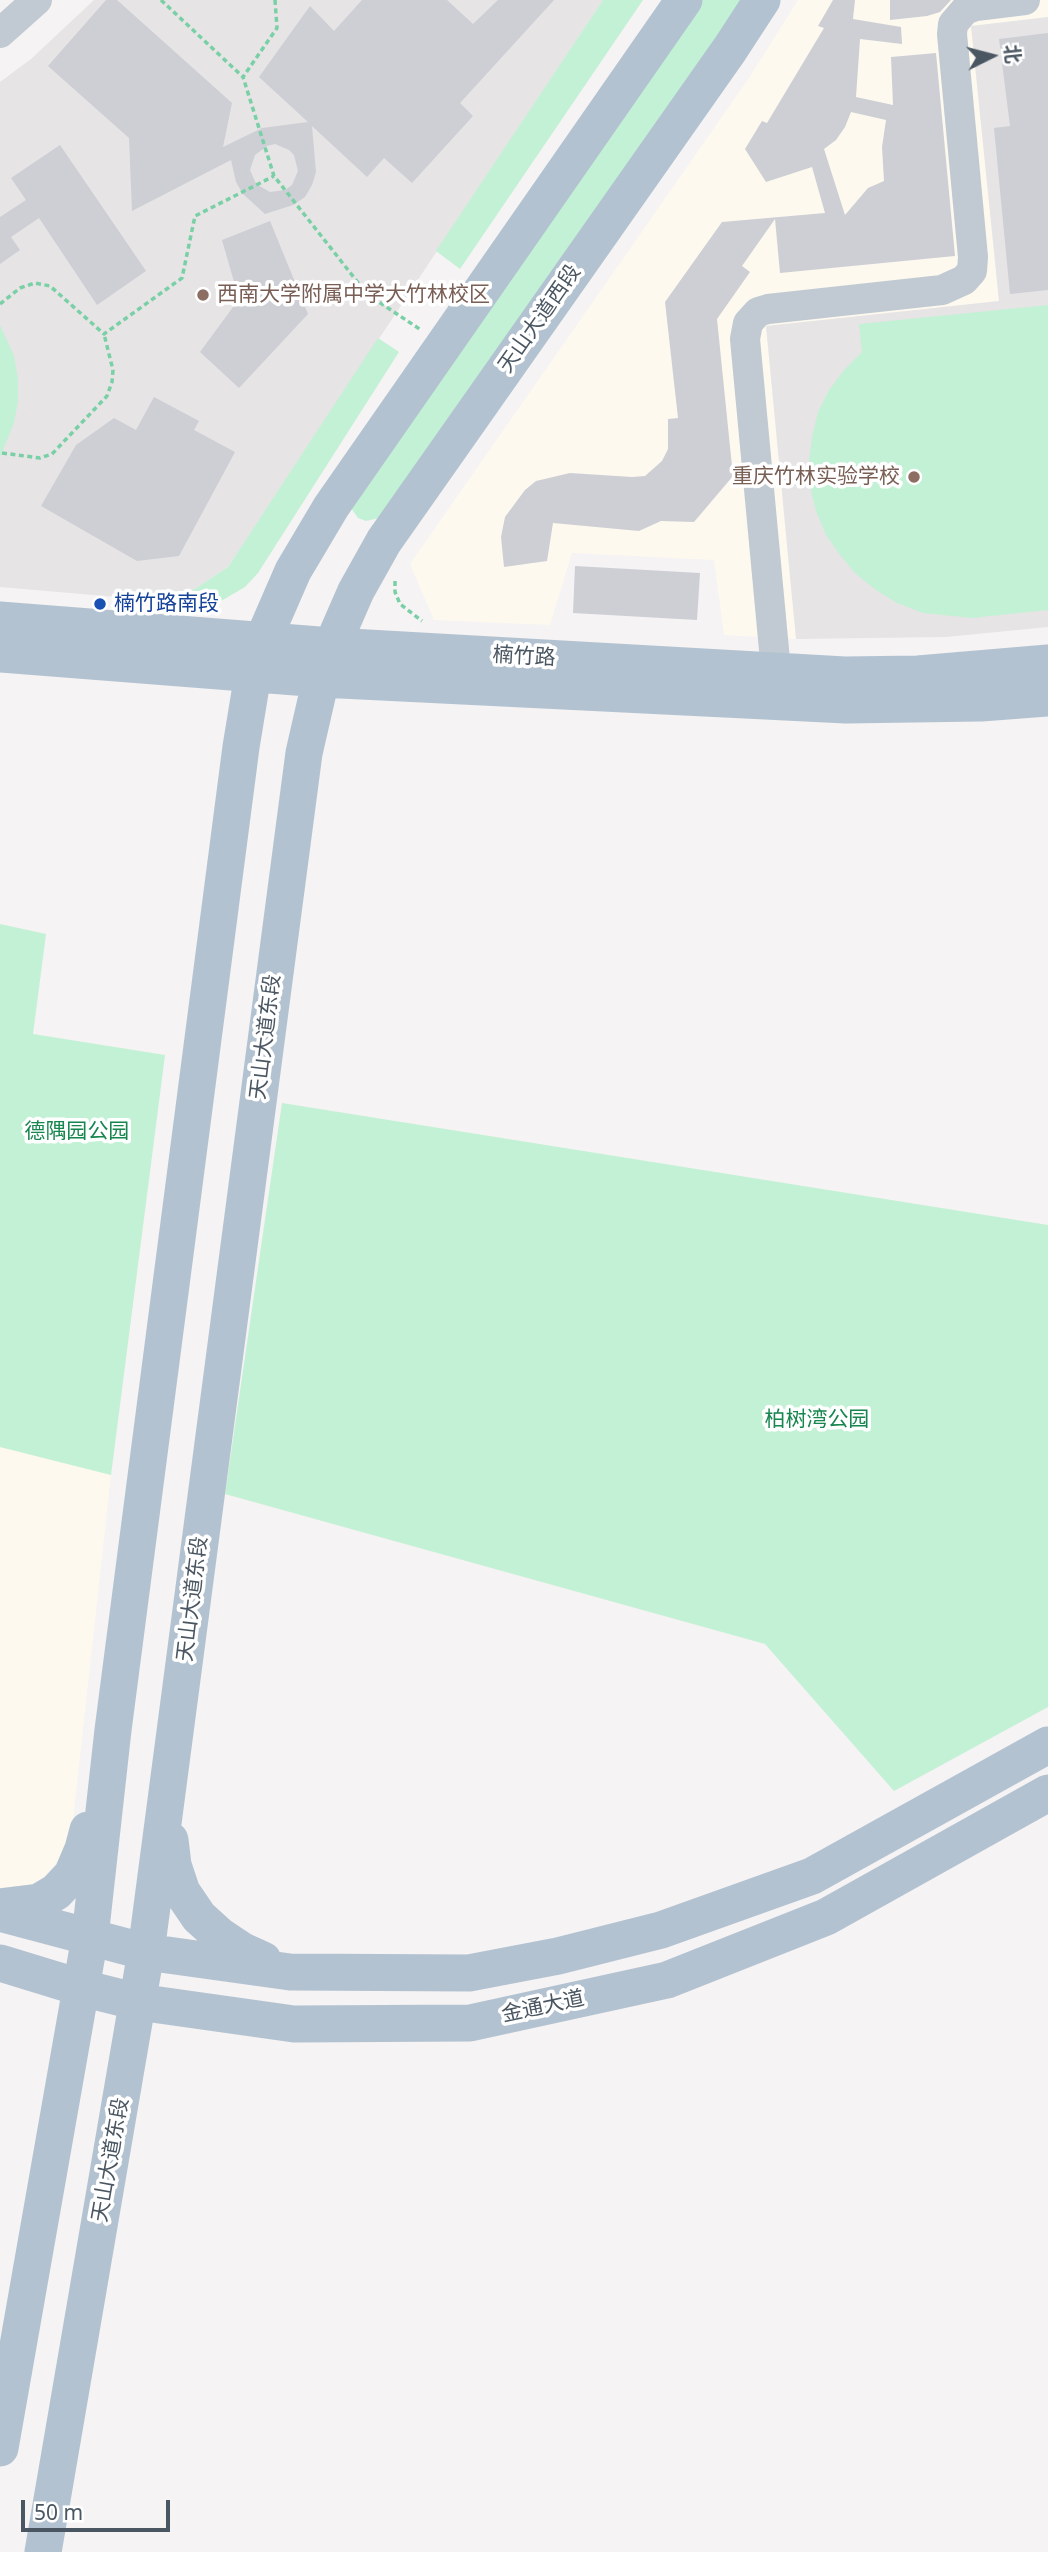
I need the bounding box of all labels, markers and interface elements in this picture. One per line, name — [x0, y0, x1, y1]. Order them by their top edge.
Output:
north arrow — [957, 21, 1027, 91]
text: 北 — [999, 43, 1027, 65]
street label: 天山大道西段 — [494, 260, 586, 378]
place label: 西南大学附属中学大竹林校区 — [217, 282, 490, 308]
marker: 西南大学附属中学大竹林校区 — [195, 287, 211, 303]
place label: 重庆竹林实验学校 — [732, 464, 900, 490]
marker: 重庆竹林实验学校 — [906, 469, 922, 485]
place label: 楠竹路南段 — [114, 591, 219, 617]
marker: 楠竹路南段 — [92, 596, 108, 612]
street label: 楠竹路 — [492, 643, 556, 671]
street label: 天山大道东段 — [246, 973, 286, 1101]
park label: 德隅园公园 — [25, 1119, 129, 1145]
park label: 柏树湾公园 — [765, 1407, 869, 1433]
street label: 天山大道东段 — [173, 1535, 213, 1663]
street label: 金通大道 — [499, 1986, 587, 2028]
street label: 天山大道东段 — [88, 2096, 134, 2224]
scale bar — [24, 2486, 173, 2530]
text: 50 m — [34, 2498, 83, 2526]

